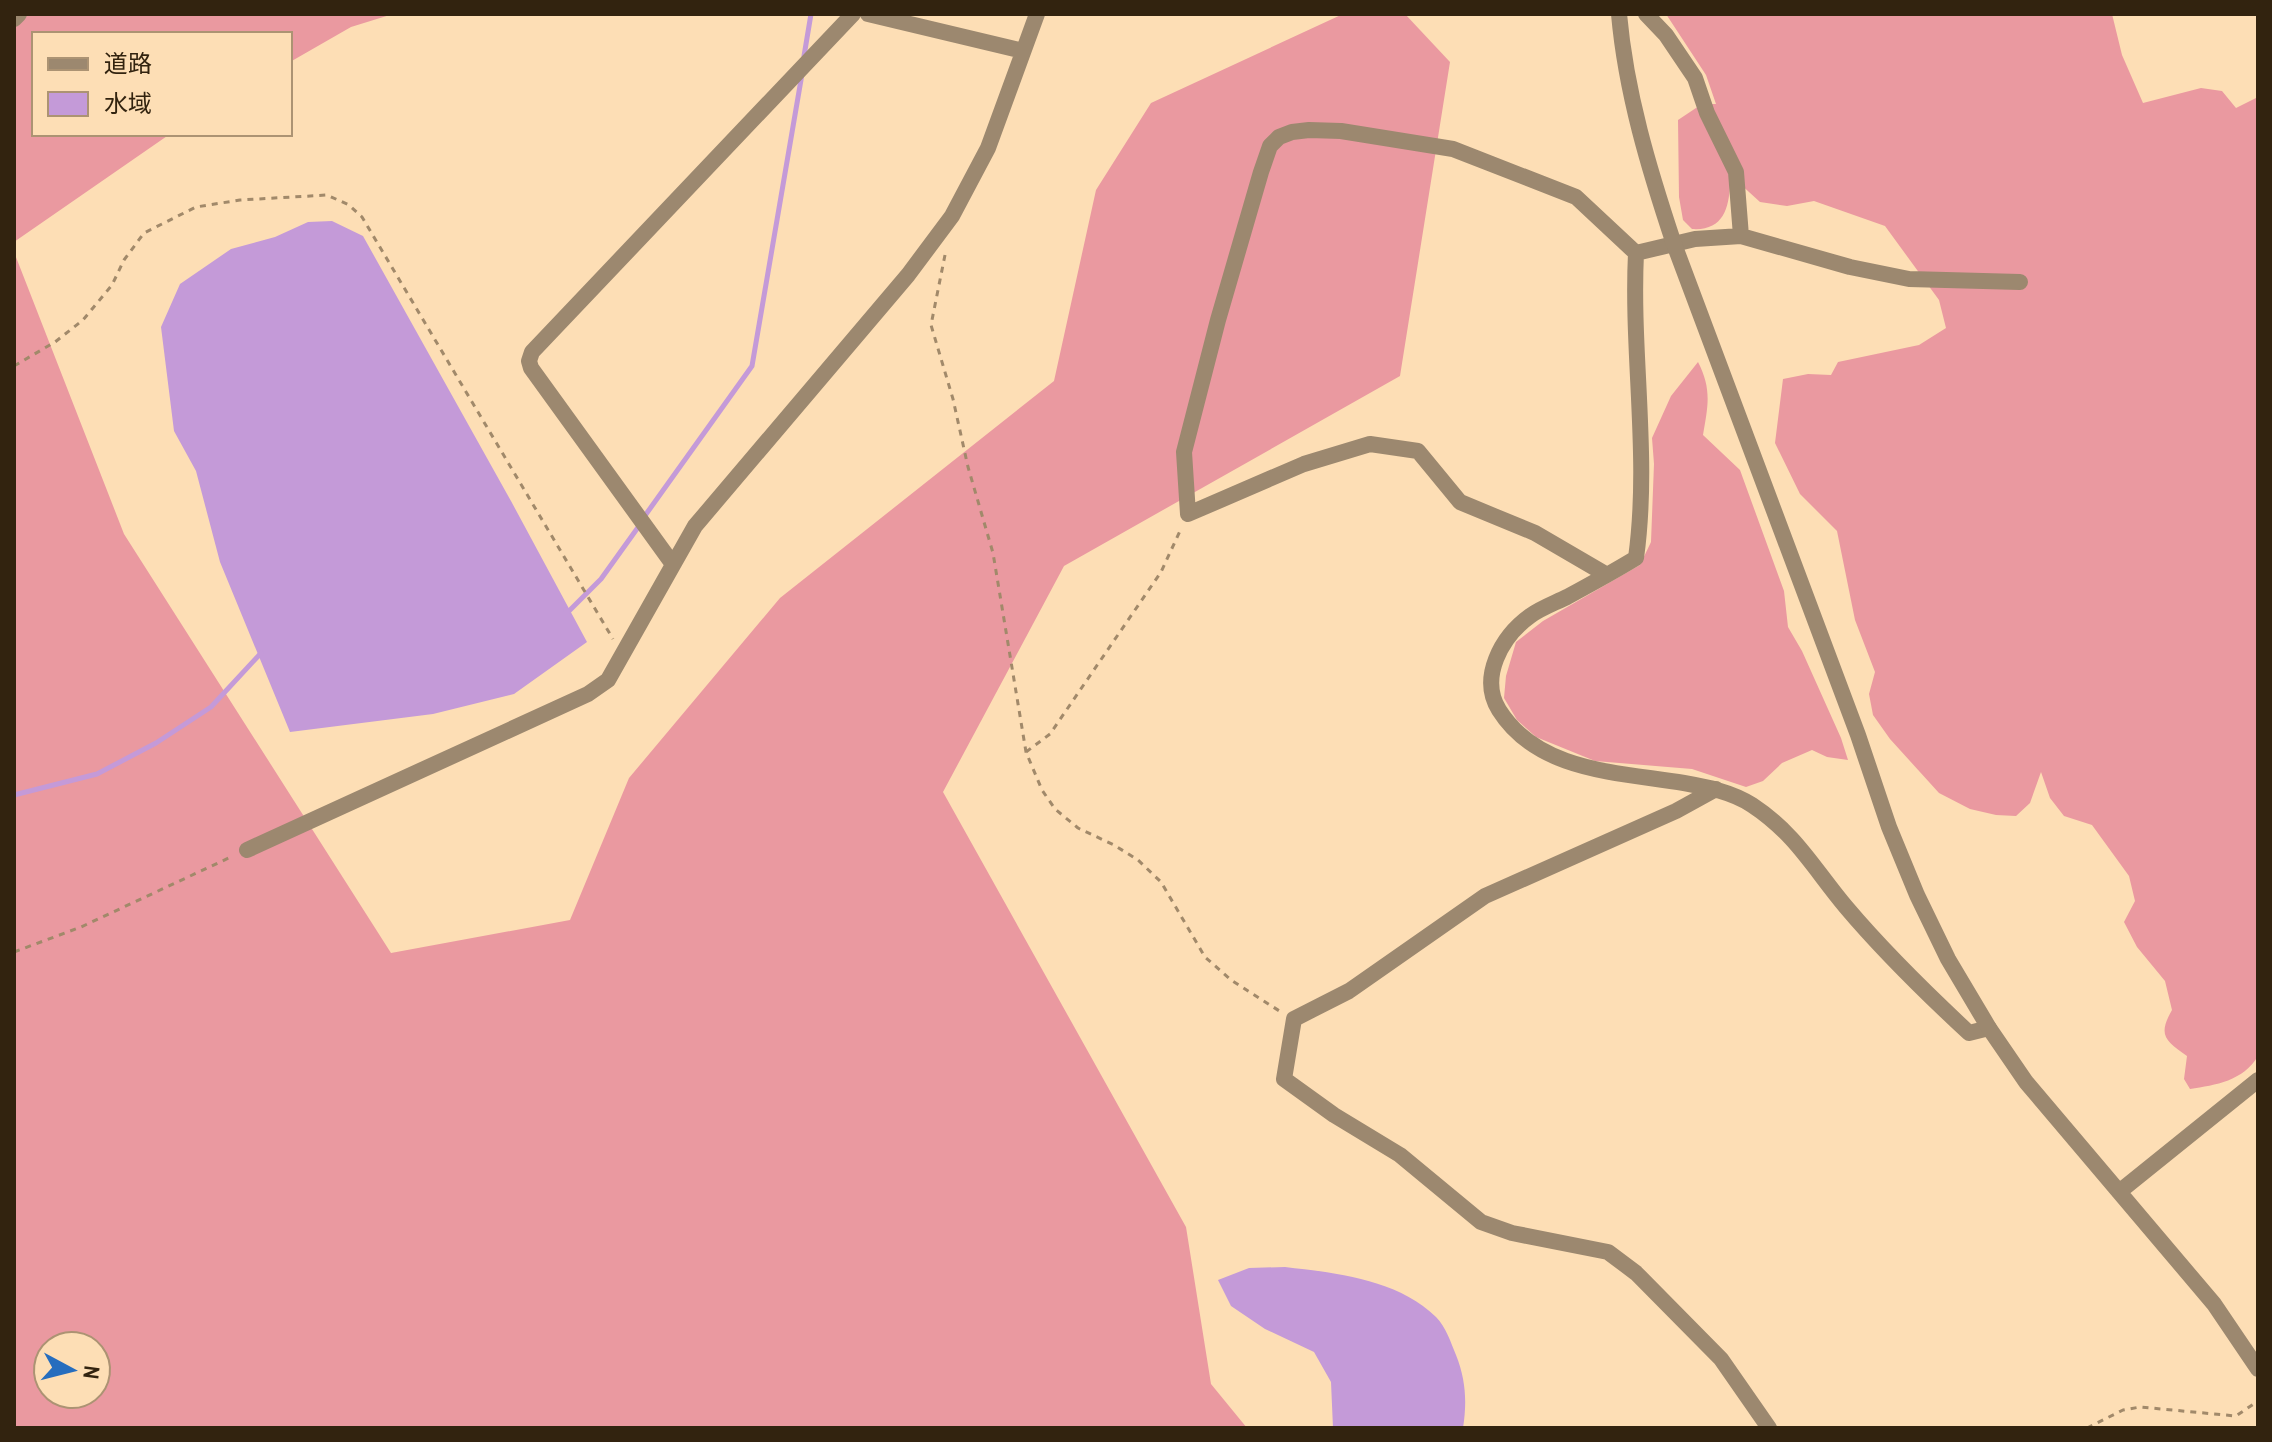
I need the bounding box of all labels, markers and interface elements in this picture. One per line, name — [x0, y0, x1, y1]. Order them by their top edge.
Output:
legend — [32, 32, 292, 136]
text: 道路 — [104, 47, 152, 79]
text: 水域 — [104, 87, 152, 119]
north arrow — [32, 1330, 112, 1410]
text: N — [76, 1364, 108, 1381]

